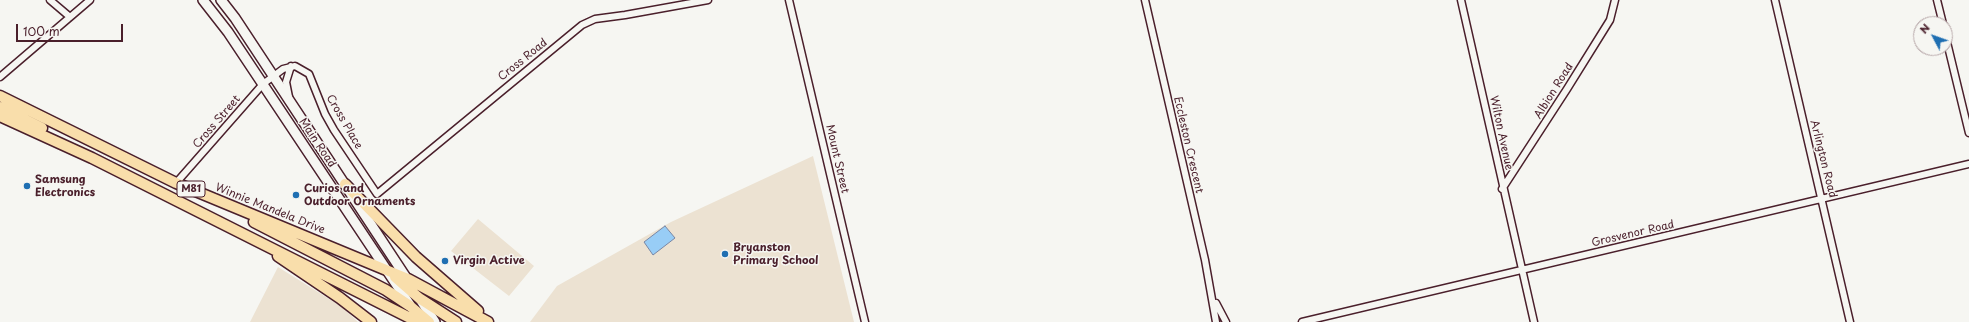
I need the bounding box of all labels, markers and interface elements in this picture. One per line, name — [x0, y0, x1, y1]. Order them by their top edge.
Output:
scale bar — [18, 16, 125, 42]
north arrow — [1913, 16, 1953, 56]
text: N — [1915, 20, 1934, 37]
text: 100 m — [23, 22, 60, 40]
street label: Cross Road — [496, 36, 550, 84]
street label: Albion Road — [1532, 61, 1576, 121]
street label: Cross Place — [323, 92, 365, 152]
street label: Cross Street — [190, 93, 244, 151]
street label: Eccleston Crescent — [1170, 95, 1206, 195]
street label: Wilton Avenue — [1487, 95, 1515, 171]
street label: Main Road — [296, 116, 338, 170]
street label: Arlington Road — [1807, 119, 1839, 199]
street label: Mount Street — [823, 123, 851, 195]
place label: Samsung Electronics — [35, 173, 95, 199]
marker: Samsung Electronics — [22, 181, 32, 191]
road number: M81 — [177, 181, 205, 197]
street label: Winnie Mandela Drive — [213, 181, 327, 237]
place label: Curios and Outdoor Ornaments — [304, 182, 415, 208]
marker: Curios and Outdoor Ornaments — [291, 190, 301, 200]
street label: Grosvenor Road — [1590, 218, 1676, 250]
place label: Bryanston Primary School — [733, 241, 818, 267]
marker: Bryanston Primary School — [720, 249, 730, 259]
place label: Virgin Active — [453, 254, 525, 268]
marker: Virgin Active — [440, 256, 450, 266]

